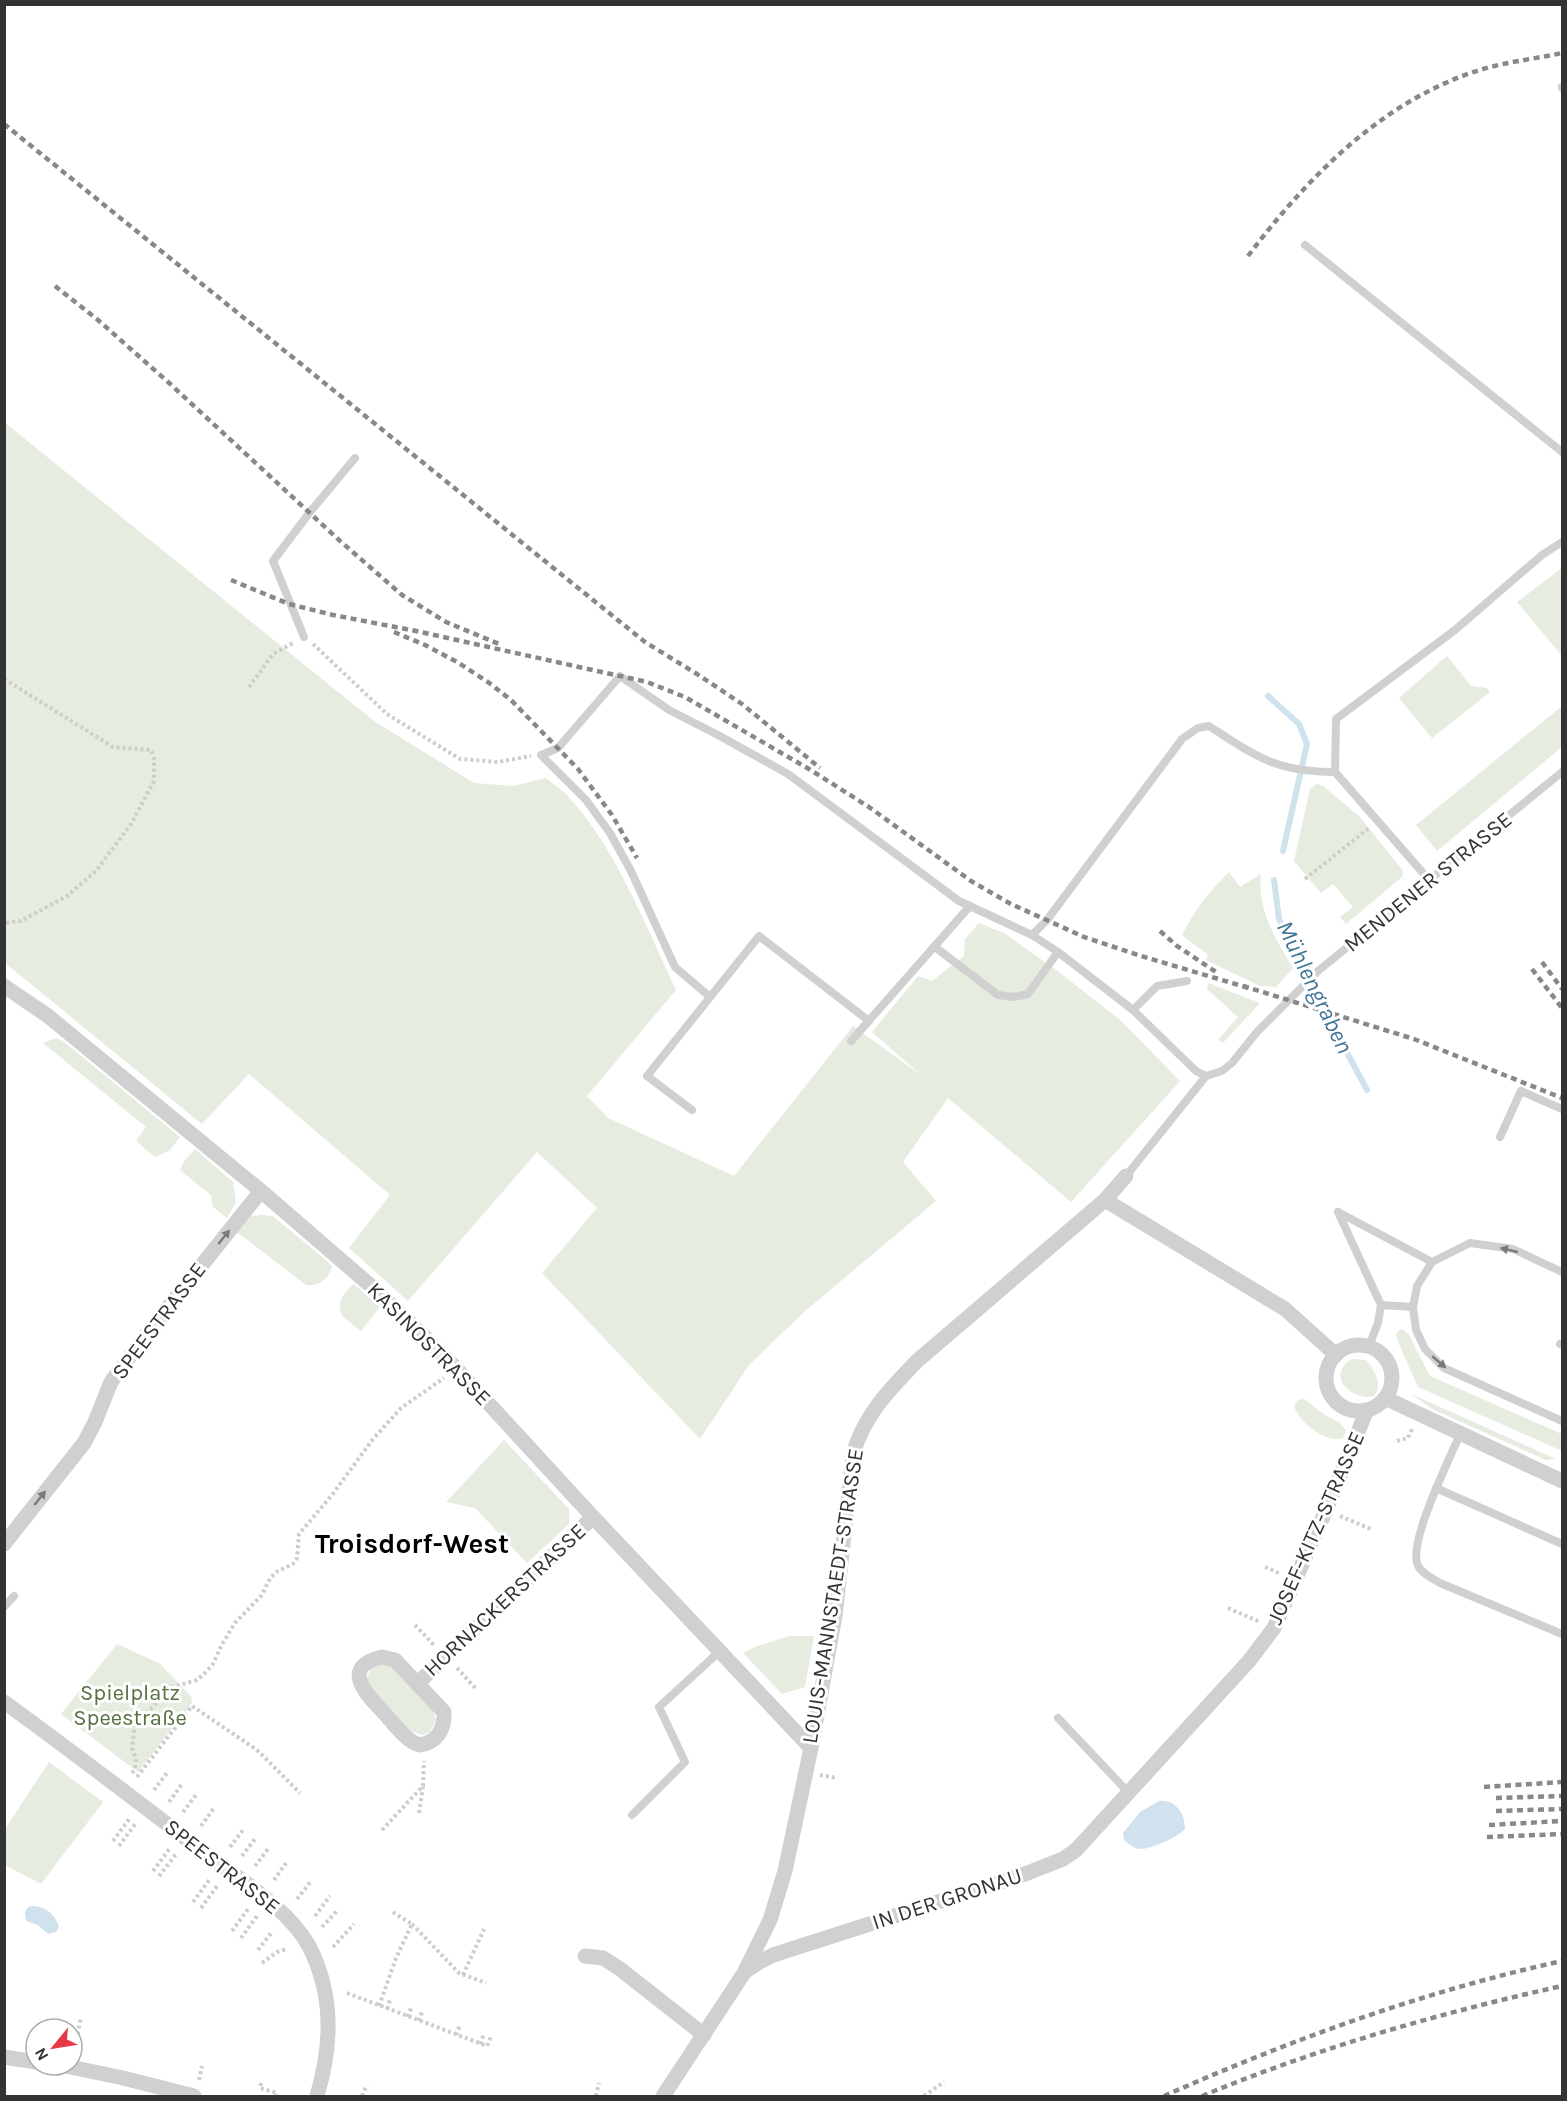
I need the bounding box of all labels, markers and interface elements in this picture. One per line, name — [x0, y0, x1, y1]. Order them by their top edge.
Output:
street label: MENDENER STRASSE — [1339, 806, 1517, 958]
water label: Mühlengraben — [1271, 916, 1359, 1058]
one-way arrow — [217, 1229, 230, 1245]
one-way arrow — [1499, 1244, 1518, 1254]
street label: SPEESTRASSE — [107, 1257, 211, 1385]
street label: KASINOSTRASSE — [362, 1277, 496, 1411]
one-way arrow — [1431, 1356, 1447, 1369]
street label: JOSEF-KITZ-STRASSE — [1262, 1427, 1370, 1629]
street label: LOUIS-MANNSTAEDT-STRASSE — [797, 1447, 869, 1745]
one-way arrow — [34, 1490, 47, 1506]
street label: HORNACKERSTRASSE — [419, 1518, 591, 1682]
district label: Troisdorf-West — [315, 1527, 509, 1560]
park label: Spielplatz Speestraße — [73, 1680, 187, 1731]
street label: SPEESTRASSE — [159, 1814, 285, 1920]
street label: IN DER GRONAU — [869, 1863, 1025, 1935]
north arrow — [24, 2017, 84, 2077]
text: N — [30, 2045, 53, 2064]

